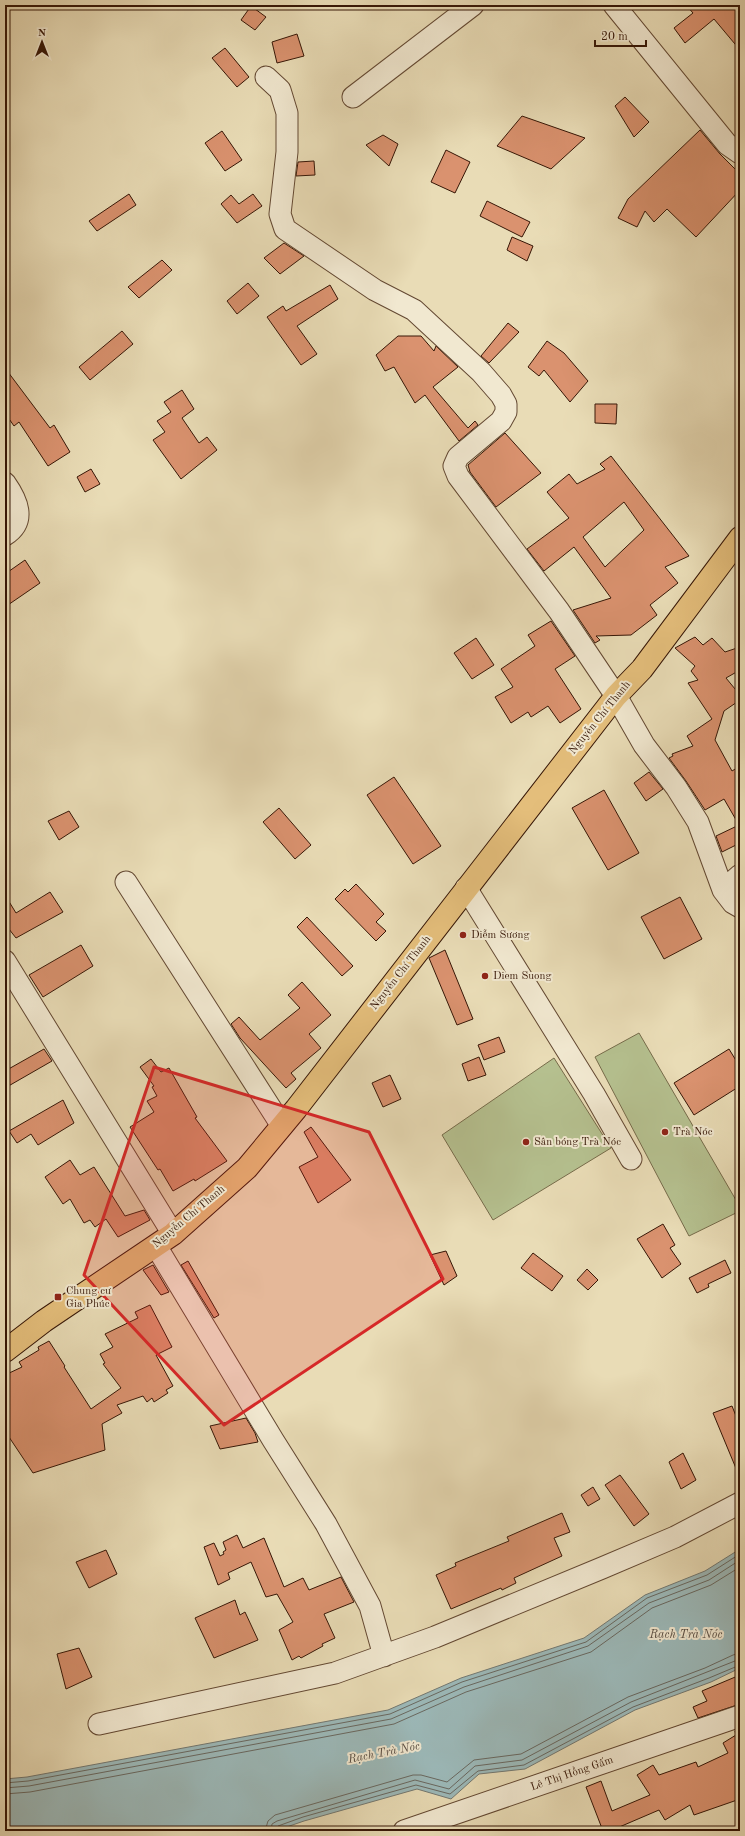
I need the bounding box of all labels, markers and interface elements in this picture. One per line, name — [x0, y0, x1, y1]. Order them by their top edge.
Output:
north arrow — [22, 22, 62, 62]
scale bar — [595, 22, 646, 48]
text: N — [38, 28, 47, 39]
text: 20 m — [601, 31, 628, 43]
street label: Nguyễn Chí Thanh — [566, 679, 633, 757]
place label: Diễm Sương — [471, 929, 530, 941]
marker: Diễm Sương — [458, 930, 468, 940]
street label: Nguyễn Chí Thanh — [368, 933, 433, 1012]
marker: Diem Suong — [480, 971, 490, 981]
place label: Diem Suong — [493, 971, 552, 982]
marker: Trà Nóc — [660, 1127, 670, 1137]
place label: Trà Nóc — [673, 1127, 713, 1138]
marker: Sân bóng Trà Nóc — [521, 1137, 531, 1147]
place label: Sân bóng Trà Nóc — [534, 1137, 621, 1148]
street label: Nguyễn Chí Thanh — [150, 1183, 227, 1250]
place label: Chung cư Gia Phúc — [66, 1286, 111, 1310]
marker: Chung cư Gia Phúc — [53, 1292, 63, 1302]
water label: Rạch Trà Nóc — [648, 1629, 723, 1641]
water label: Rạch Trà Nóc — [346, 1740, 421, 1766]
street label: Lê Thị Hồng Gấm — [529, 1754, 615, 1793]

